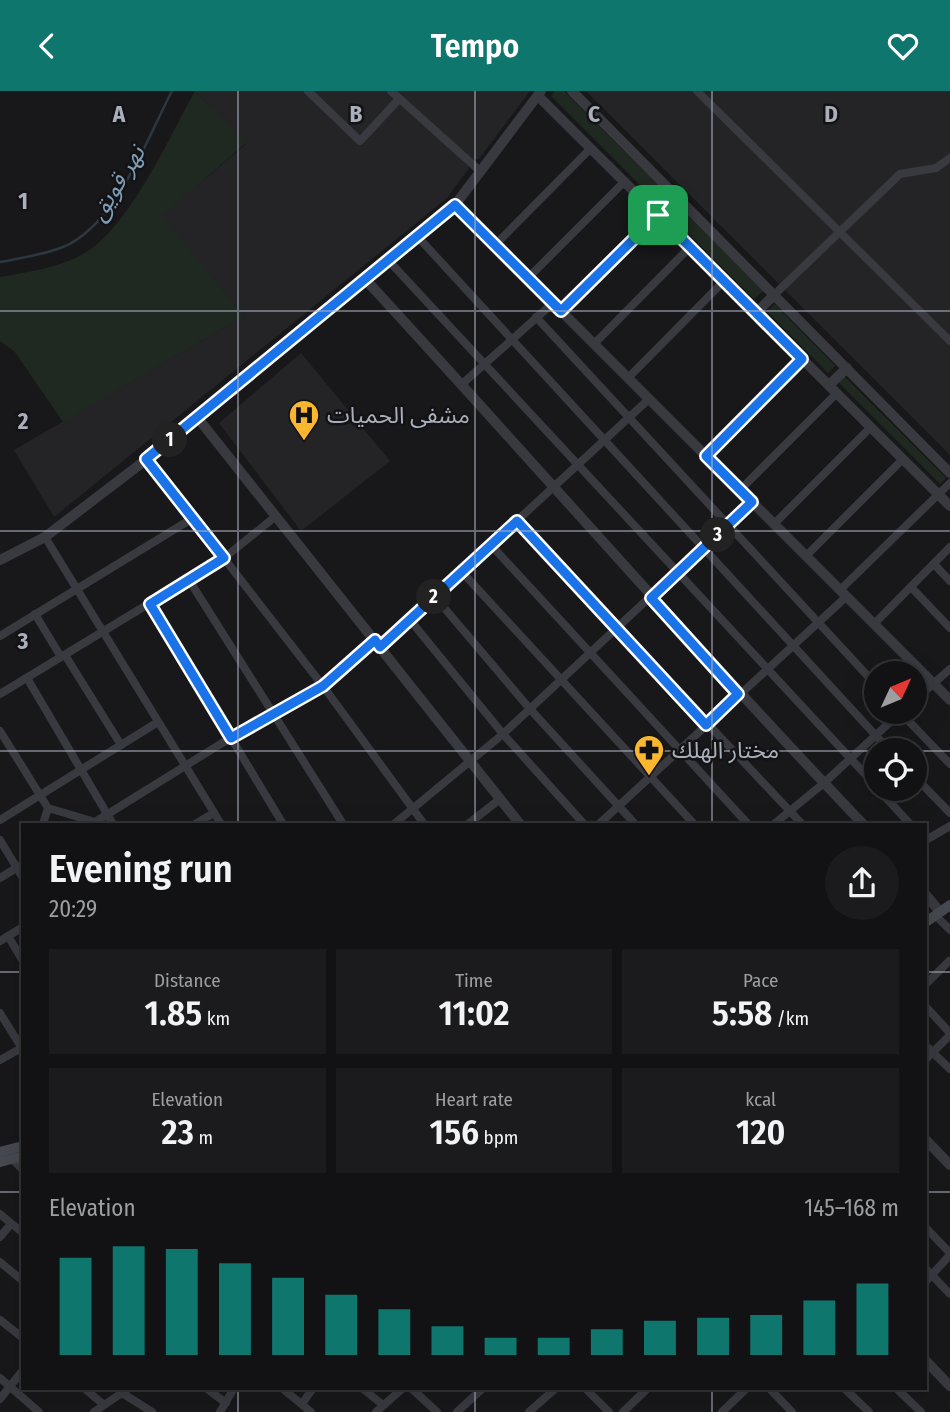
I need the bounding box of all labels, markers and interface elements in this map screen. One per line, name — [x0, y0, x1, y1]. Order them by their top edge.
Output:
icon: back — [28, 27, 66, 65]
text: Tempo — [431, 27, 519, 65]
icon: heart — [884, 27, 922, 65]
text: A — [112, 100, 126, 128]
text: B — [350, 100, 363, 128]
text: C — [588, 100, 600, 128]
text: D — [824, 100, 838, 128]
water label: نهر قويق — [83, 139, 152, 226]
pin — [628, 185, 688, 245]
text: 1 — [18, 187, 28, 215]
icon: arrive — [639, 196, 677, 234]
hospital icon: مشفى الحميات — [287, 398, 321, 442]
place label: مشفى الحميات — [327, 401, 470, 429]
text: 2 — [17, 407, 29, 435]
pin: 1 — [152, 423, 188, 457]
text: 1 — [165, 428, 174, 451]
pin: 3 — [700, 517, 736, 553]
text: 3 — [713, 523, 722, 546]
pin: 2 — [416, 580, 452, 615]
text: 2 — [429, 585, 438, 608]
text: 3 — [17, 627, 29, 655]
north arrow — [864, 661, 928, 725]
map controls — [864, 661, 927, 801]
pharmacy icon: مختار الهلك — [632, 733, 666, 777]
place label: مختار الهلك — [672, 736, 779, 764]
button: locate — [864, 738, 927, 801]
text: Evening run — [49, 846, 233, 892]
button: share — [825, 846, 899, 920]
text: 20:29 — [49, 895, 97, 923]
text: Distance — [154, 969, 221, 992]
text: Time — [455, 969, 493, 992]
text: Pace — [743, 969, 778, 992]
text: 1.85 — [145, 992, 202, 1034]
text: 11:02 — [438, 992, 510, 1034]
text: 5:58 — [712, 992, 772, 1034]
text: km — [202, 1007, 230, 1030]
text: /km — [772, 1007, 809, 1030]
text: Elevation — [152, 1088, 223, 1111]
text: Heart rate — [435, 1088, 513, 1111]
text: kcal — [745, 1088, 776, 1111]
text: 23 — [162, 1111, 194, 1153]
text: 156 — [430, 1111, 479, 1153]
text: 120 — [736, 1111, 785, 1153]
text: m — [194, 1126, 213, 1149]
text: bpm — [479, 1126, 518, 1149]
text: Elevation — [49, 1194, 136, 1222]
text: 145–168 m — [804, 1194, 899, 1222]

